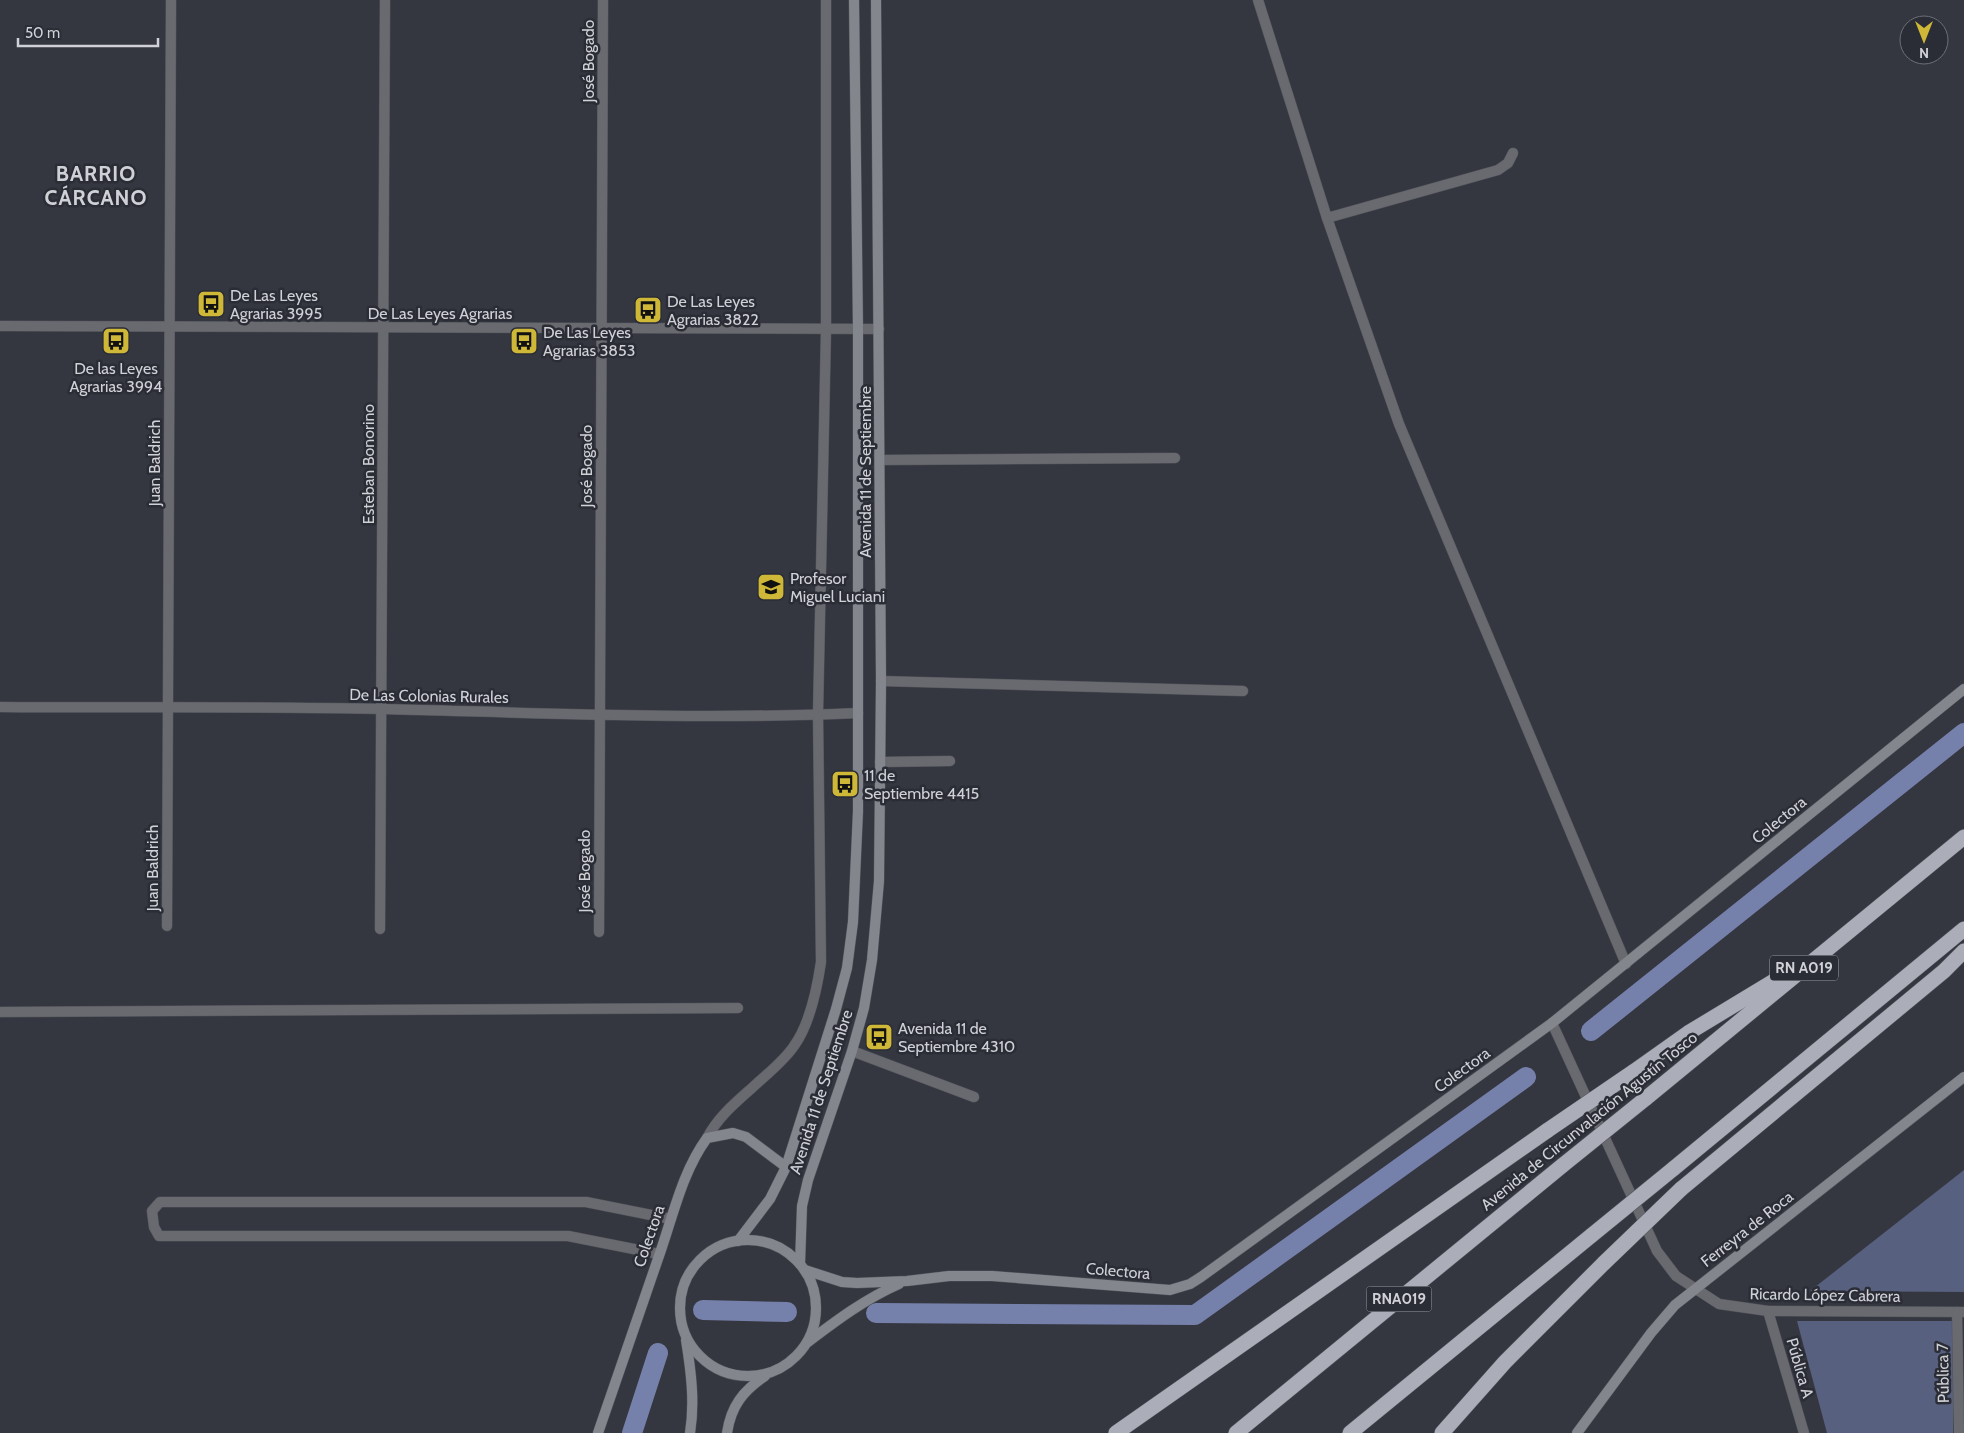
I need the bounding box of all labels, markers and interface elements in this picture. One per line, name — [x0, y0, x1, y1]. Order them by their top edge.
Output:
scale bar — [18, 15, 158, 47]
north arrow — [1899, 15, 1949, 65]
street label: José Bogado — [579, 19, 598, 103]
text: 50 m — [25, 24, 60, 42]
text: N — [1919, 44, 1929, 62]
district label: BARRIO CÁRCANO — [45, 161, 147, 210]
place label: De Las Leyes Agrarias 3995 — [230, 286, 322, 323]
bus stop icon: De Las Leyes Agrarias 3995 — [196, 289, 226, 319]
place label: De Las Leyes Agrarias 3822 — [667, 292, 759, 329]
bus stop icon: De Las Leyes Agrarias 3822 — [633, 295, 663, 325]
street label: De Las Leyes Agrarias — [368, 304, 513, 323]
place label: De Las Leyes Agrarias 3853 — [543, 323, 635, 360]
bus stop icon: De las Leyes Agrarias 3994 — [101, 326, 131, 356]
bus stop icon: De Las Leyes Agrarias 3853 — [509, 326, 539, 356]
place label: De las Leyes Agrarias 3994 — [70, 359, 162, 396]
street label: Avenida 11 de Septiembre — [856, 386, 875, 558]
street label: Esteban Bonorino — [359, 404, 378, 524]
street label: Juan Baldrich — [145, 420, 164, 507]
street label: José Bogado — [577, 424, 596, 508]
place label: Profesor Miguel Luciani — [790, 569, 885, 606]
school or university icon: Profesor Miguel Luciani — [756, 572, 786, 602]
street label: De Las Colonias Rurales — [349, 685, 509, 707]
place label: 11 de Septiembre 4415 — [864, 766, 979, 803]
bus stop icon: 11 de Septiembre 4415 — [830, 769, 860, 799]
street label: Colectora — [1748, 792, 1810, 848]
street label: Juan Baldrich — [143, 825, 162, 912]
street label: José Bogado — [575, 829, 594, 913]
road number: RN A019 — [1770, 956, 1838, 980]
street label: Avenida 11 de Septiembre — [785, 1007, 857, 1177]
place label: Avenida 11 de Septiembre 4310 — [898, 1019, 1015, 1056]
bus stop icon: Avenida 11 de Septiembre 4310 — [864, 1022, 894, 1052]
street label: Avenida de Circunvalación Agustín Tosco — [1477, 1028, 1701, 1214]
street label: Colectora — [1430, 1043, 1494, 1097]
street label: Ferreyra de Roca — [1697, 1187, 1797, 1271]
street label: Colectora — [630, 1202, 669, 1270]
street label: Colectora — [1085, 1259, 1151, 1283]
street label: Ricardo López Cabrera — [1749, 1284, 1901, 1306]
road number: RNA019 — [1366, 1286, 1432, 1312]
street label: Pública A — [1782, 1336, 1818, 1401]
street label: Pública 7 — [1933, 1343, 1953, 1403]

